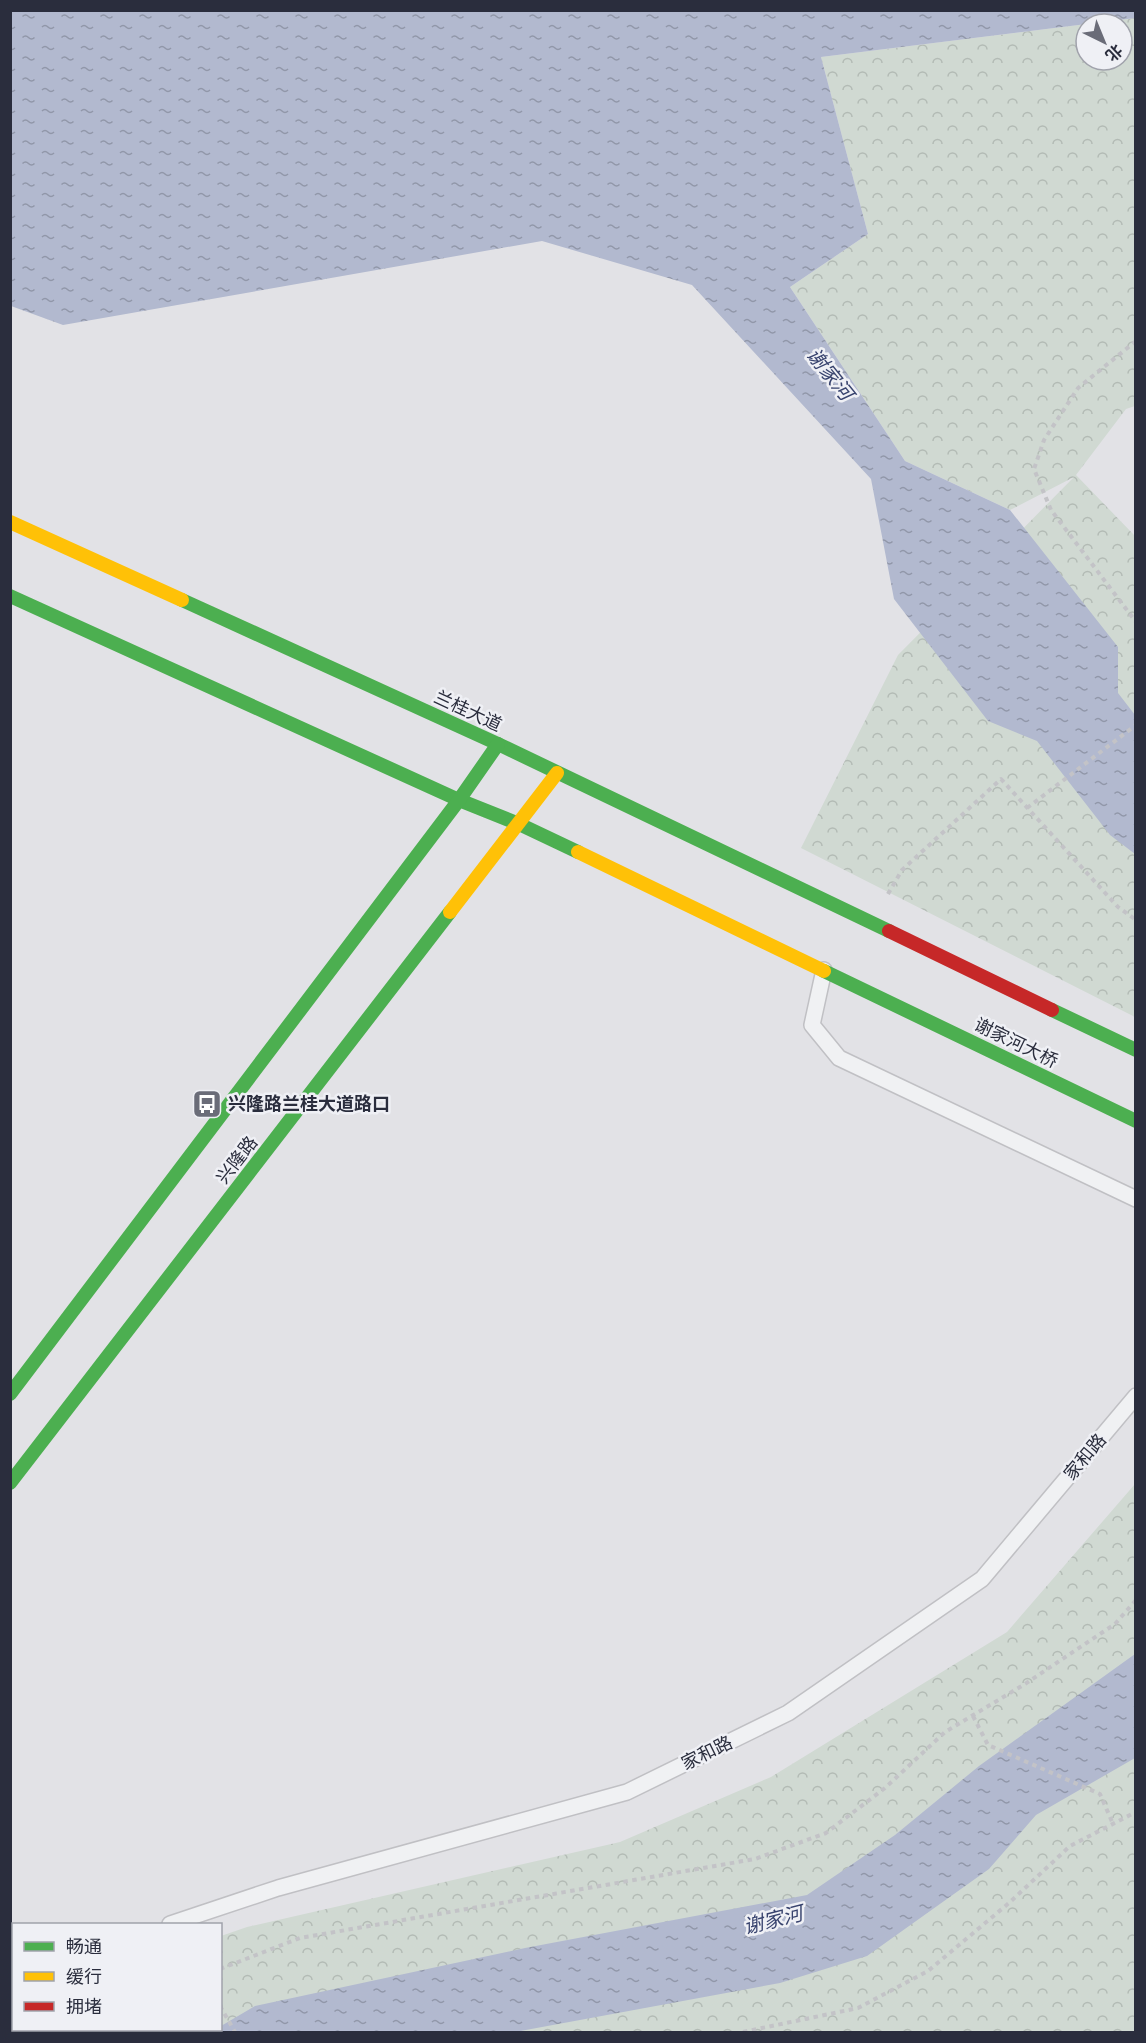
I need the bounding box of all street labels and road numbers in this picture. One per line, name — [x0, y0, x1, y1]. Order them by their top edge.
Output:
street label: 兰桂大道 — [431, 687, 505, 735]
street label: 谢家河大桥 — [971, 1014, 1061, 1072]
street label: 兴隆路 — [212, 1133, 262, 1187]
street label: 家和路 — [1060, 1430, 1110, 1484]
street label: 家和路 — [678, 1732, 736, 1774]

